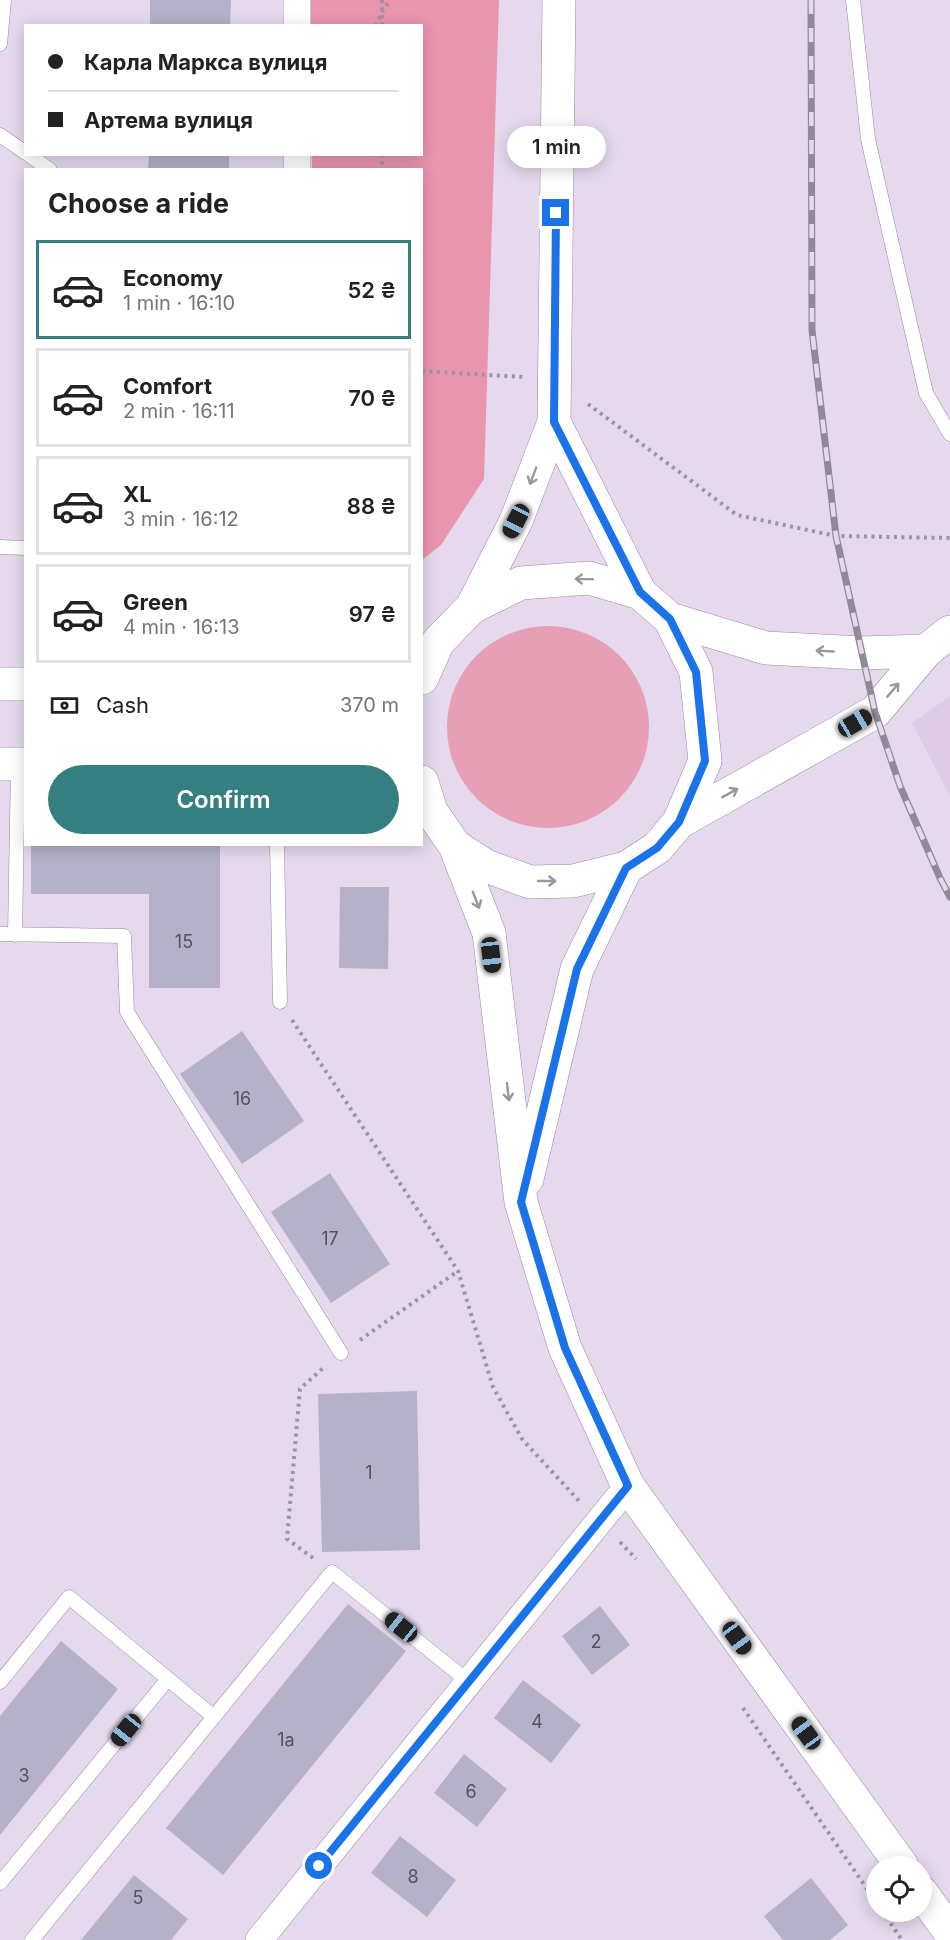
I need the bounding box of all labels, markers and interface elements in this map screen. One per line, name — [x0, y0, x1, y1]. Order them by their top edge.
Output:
text: Карла Маркса вулиця — [84, 49, 327, 75]
text: Артема вулиця — [84, 107, 253, 133]
callout: 1 min — [506, 126, 606, 168]
text: 1 min — [532, 135, 581, 159]
text: Choose a ride — [48, 187, 229, 220]
route end — [542, 199, 569, 226]
icon: car — [51, 263, 105, 317]
text: Economy — [123, 265, 223, 291]
text: 52 ₴ — [347, 277, 396, 303]
text: 1 min · 16:10 — [123, 291, 235, 315]
icon: car — [51, 371, 105, 425]
text: Comfort — [123, 373, 212, 399]
text: 70 ₴ — [348, 385, 396, 411]
text: 2 min · 16:11 — [123, 399, 235, 423]
one-way arrow — [527, 467, 538, 485]
icon: car — [51, 479, 105, 533]
text: XL — [123, 481, 152, 507]
text: 88 ₴ — [347, 493, 396, 519]
car — [500, 501, 532, 541]
text: 3 min · 16:12 — [123, 507, 239, 531]
one-way arrow — [574, 573, 594, 585]
icon: car — [51, 587, 105, 641]
text: Green — [123, 589, 188, 615]
text: 97 ₴ — [349, 601, 396, 627]
text: 4 min · 16:13 — [123, 615, 240, 639]
one-way arrow — [816, 646, 836, 657]
one-way arrow — [886, 682, 899, 698]
icon: cash — [48, 689, 81, 722]
text: Cash — [96, 692, 149, 718]
text: 370 m — [340, 693, 399, 717]
car — [835, 706, 875, 740]
button: Confirm — [48, 765, 399, 834]
one-way arrow — [721, 787, 738, 799]
one-way arrow — [536, 876, 556, 887]
one-way arrow — [471, 891, 482, 909]
house number: 15 — [175, 931, 193, 952]
car — [480, 936, 502, 974]
one-way arrow — [503, 1081, 514, 1101]
house number: 16 — [233, 1088, 251, 1109]
house number: 17 — [321, 1228, 339, 1249]
house number: 1 — [365, 1462, 373, 1483]
car — [381, 1609, 421, 1645]
car — [719, 1618, 755, 1658]
house number: 2 — [591, 1631, 601, 1652]
car — [108, 1710, 144, 1750]
house number: 4 — [531, 1711, 543, 1732]
car — [788, 1713, 824, 1753]
house number: 1а — [277, 1729, 295, 1750]
house number: 3 — [18, 1765, 30, 1786]
house number: 6 — [465, 1781, 477, 1802]
route start — [305, 1852, 332, 1879]
map controls — [866, 1856, 932, 1922]
button: locate — [866, 1856, 932, 1922]
house number: 8 — [407, 1866, 419, 1887]
house number: 5 — [133, 1887, 143, 1908]

